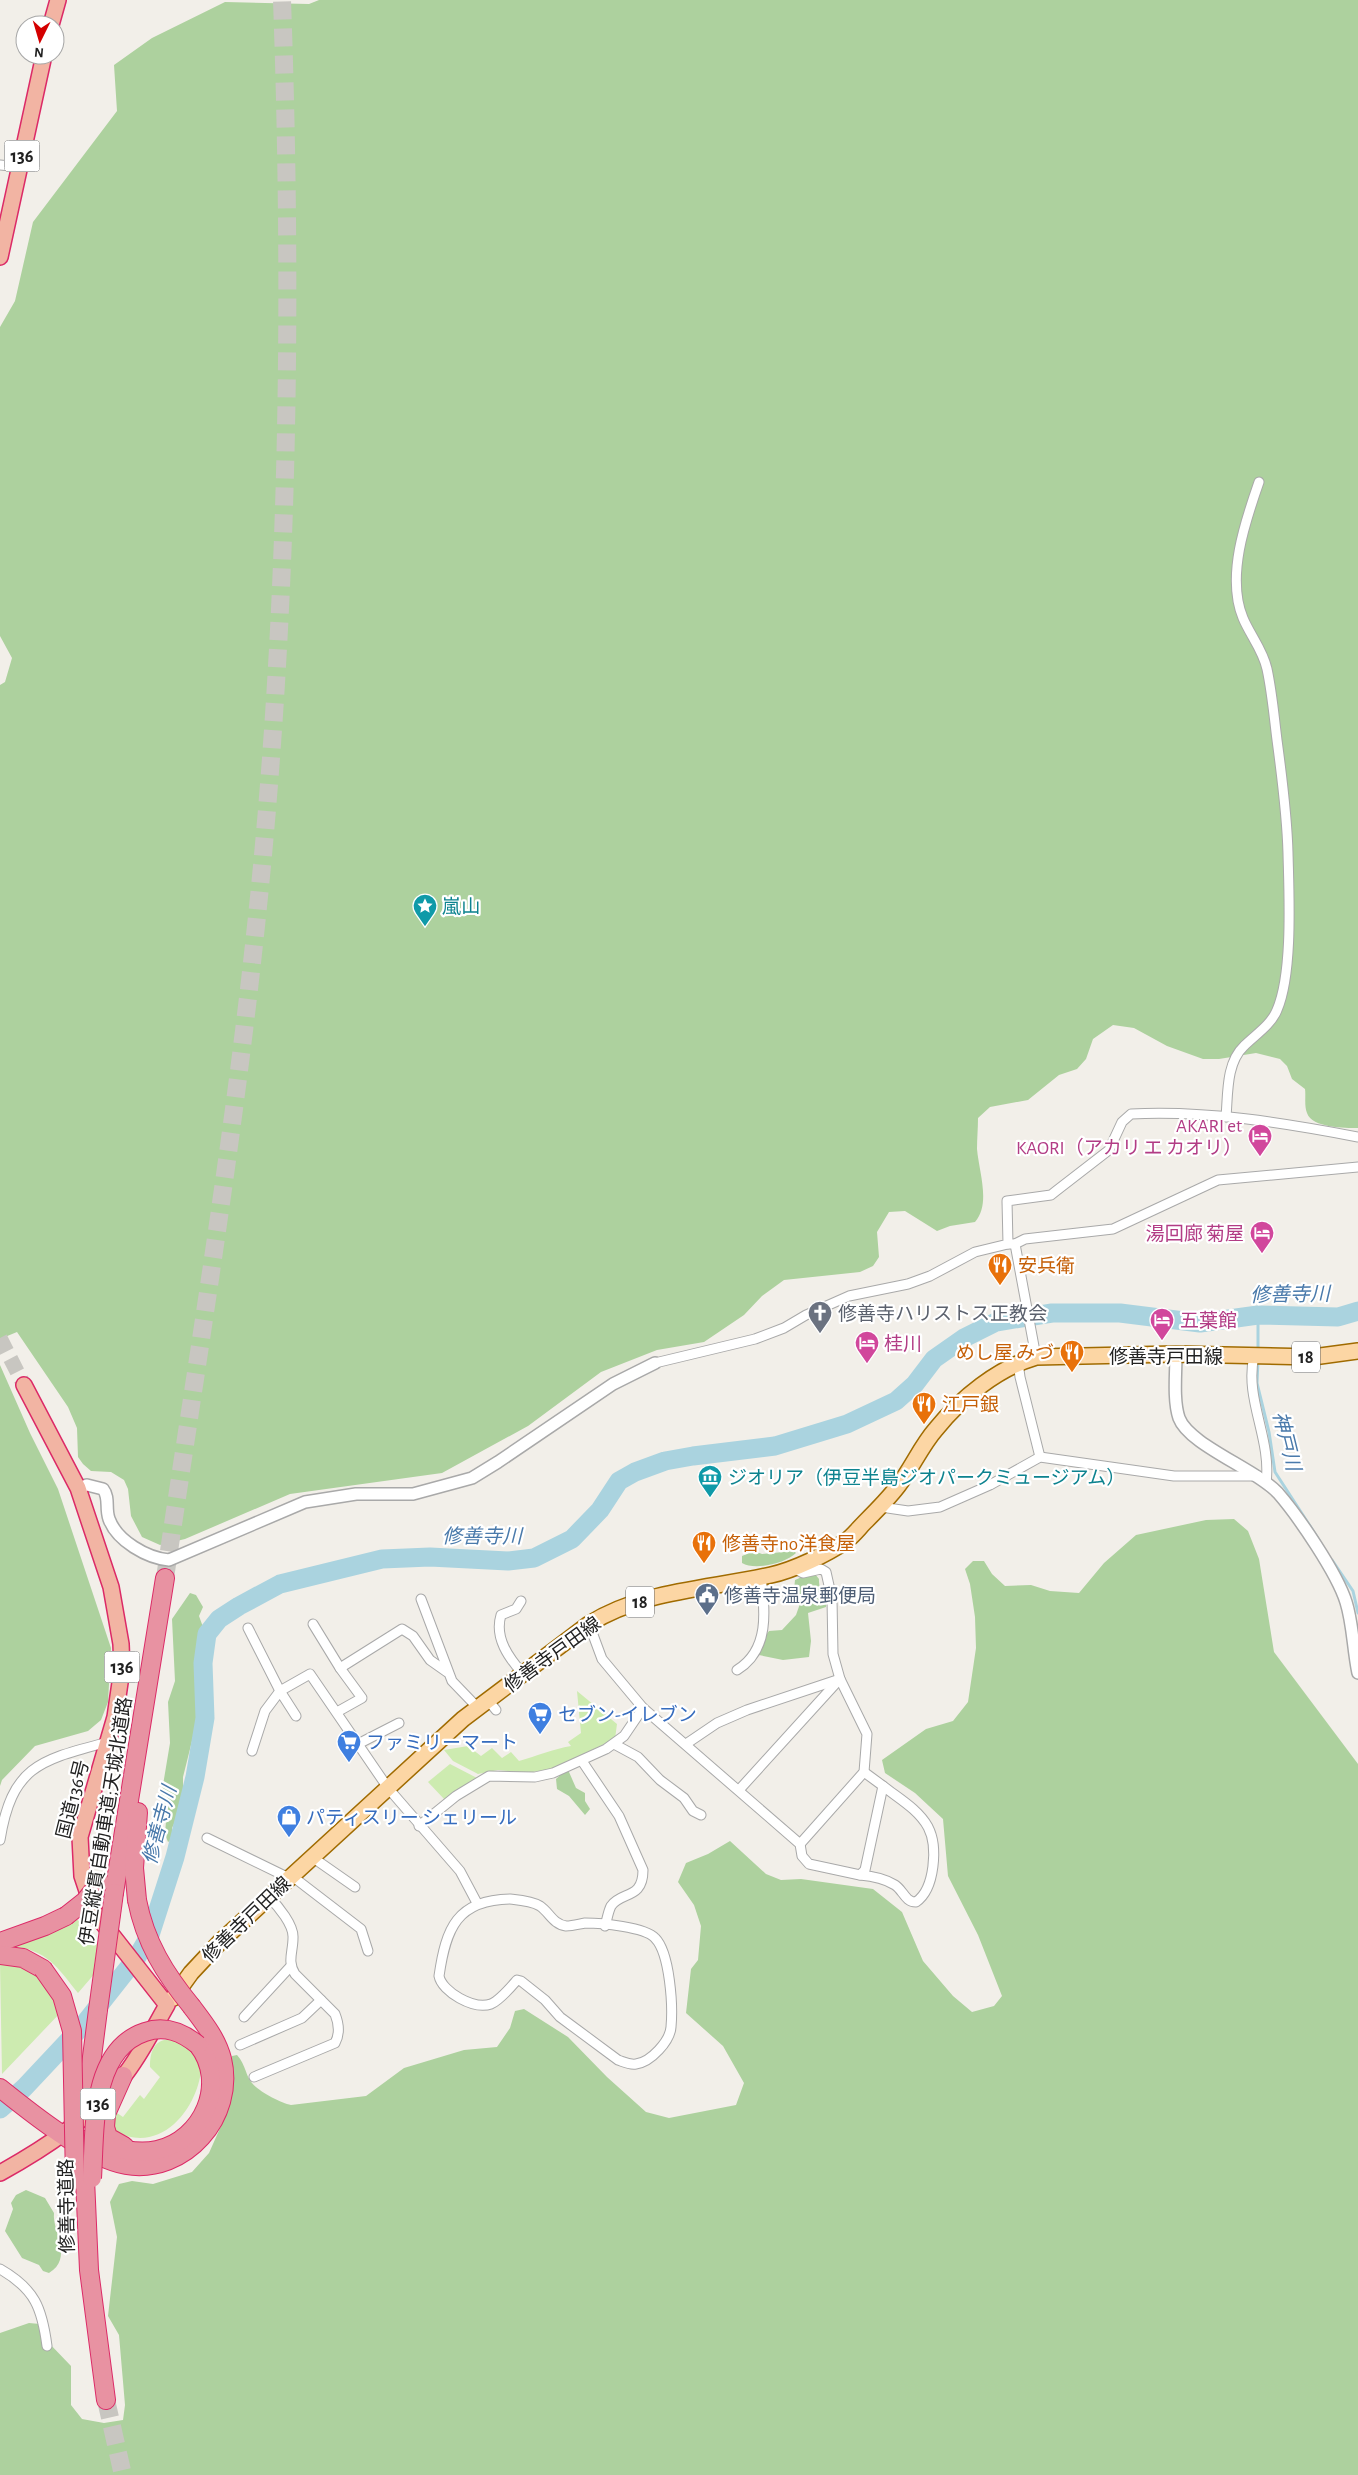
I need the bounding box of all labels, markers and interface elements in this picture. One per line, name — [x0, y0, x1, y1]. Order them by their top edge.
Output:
north arrow — [15, 15, 65, 65]
text: N — [33, 45, 44, 59]
road number: 136 — [5, 140, 40, 172]
place icon: 嵐山 — [412, 893, 438, 927]
place label: 嵐山 — [442, 896, 480, 917]
place label: AKARI et KAORI（アカリ エ カオリ） — [1016, 1117, 1242, 1158]
hotel icon: AKARI et KAORI（アカリ エ カオリ） — [1247, 1123, 1273, 1157]
hotel icon: 湯回廊 菊屋 — [1249, 1220, 1275, 1254]
place label: 湯回廊 菊屋 — [1146, 1223, 1244, 1244]
restaurant icon: 安兵衛 — [987, 1252, 1013, 1286]
place label: 安兵衛 — [1018, 1256, 1075, 1276]
water label: 修善寺川 — [1250, 1283, 1332, 1306]
church icon: 修善寺ハリストス正教会 — [807, 1300, 833, 1334]
place label: 修善寺ハリストス正教会 — [838, 1303, 1047, 1324]
hotel icon: 五葉館 — [1149, 1307, 1175, 1341]
place label: 五葉館 — [1180, 1310, 1237, 1331]
hotel icon: 桂川 — [854, 1330, 880, 1364]
place label: 桂川 — [884, 1334, 922, 1354]
restaurant icon: めし屋 みづ — [1059, 1339, 1085, 1373]
road number: 18 — [1292, 1341, 1320, 1372]
place label: めし屋 みづ — [956, 1343, 1054, 1363]
street label: 修善寺戸田線 — [1109, 1346, 1223, 1367]
restaurant icon: 江戸銀 — [911, 1391, 937, 1425]
place label: 江戸銀 — [942, 1395, 999, 1415]
water label: 神戸川 — [1269, 1409, 1304, 1475]
museum icon: ジオリア（伊豆半島ジオパークミュージアム） — [697, 1464, 723, 1498]
place label: ジオリア（伊豆半島ジオパークミュージアム） — [728, 1467, 1125, 1488]
water label: 修善寺川 — [442, 1526, 524, 1547]
restaurant icon: 修善寺no洋食屋 — [691, 1530, 717, 1564]
place label: 修善寺no洋食屋 — [722, 1533, 855, 1554]
public building icon: 修善寺温泉郵便局 — [694, 1582, 720, 1616]
place label: 修善寺温泉郵便局 — [724, 1585, 876, 1606]
road number: 18 — [626, 1586, 654, 1618]
street label: 修善寺戸田線 — [500, 1612, 605, 1696]
road number: 136 — [104, 1651, 140, 1682]
street label: 伊豆縦貫自動車道;天城北道路 — [76, 1695, 136, 1947]
supermarket icon: セブン-イレブン — [527, 1701, 553, 1735]
place label: セブン-イレブン — [558, 1704, 697, 1725]
supermarket icon: ファミリーマート — [336, 1729, 362, 1763]
place label: ファミリーマート — [366, 1734, 518, 1753]
street label: 国道136号 — [54, 1758, 92, 1841]
water label: 修善寺川 — [139, 1782, 180, 1866]
shop icon: パティスリー シェリール — [276, 1804, 302, 1838]
place label: パティスリー シェリール — [306, 1808, 517, 1828]
street label: 修善寺戸田線 — [198, 1872, 295, 1967]
road number: 136 — [80, 2088, 116, 2120]
street label: 修善寺道路 — [55, 2158, 78, 2254]

